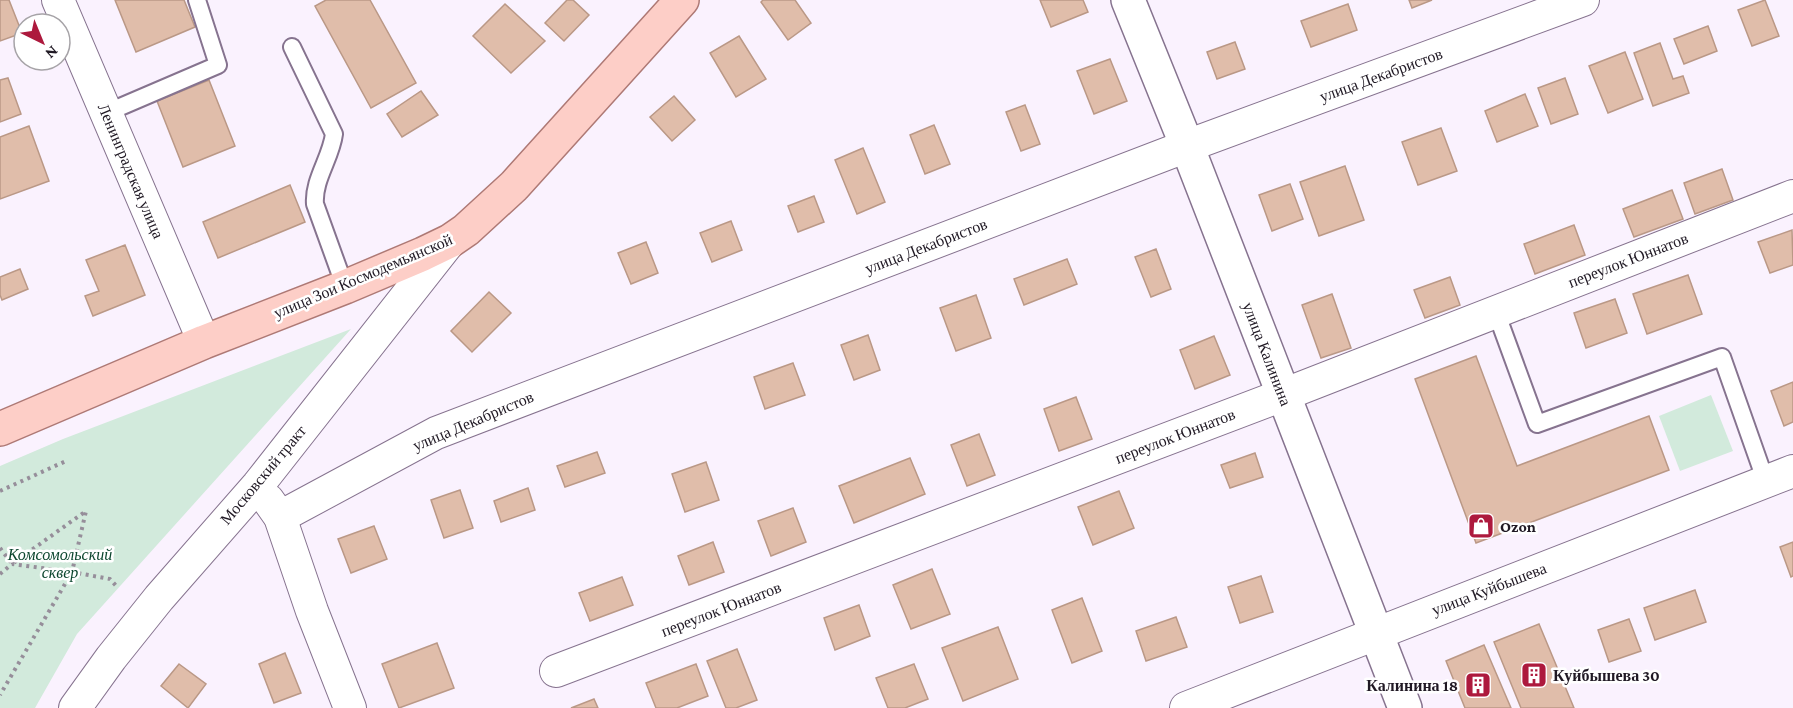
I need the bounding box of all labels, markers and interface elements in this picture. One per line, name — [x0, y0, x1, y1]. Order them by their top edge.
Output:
north arrow — [12, 12, 72, 72]
text: N — [42, 43, 62, 63]
street label: улица Декабристов — [1317, 45, 1446, 106]
street label: Ленинградская улица — [94, 101, 167, 241]
street label: улица Декабристов — [863, 215, 990, 278]
street label: переулок Юннатов — [1566, 229, 1691, 292]
street label: улица Зои Космодемьянской — [271, 230, 456, 322]
street label: улица Калинина — [1239, 300, 1295, 409]
street label: улица Декабристов — [410, 388, 537, 455]
street label: переулок Юннатов — [1113, 405, 1238, 468]
street label: Московский тракт — [217, 422, 310, 528]
shop icon: Ozon — [1466, 511, 1496, 541]
place label: Ozon — [1500, 518, 1536, 535]
park label: Комсомольский сквер — [7, 546, 112, 582]
street label: улица Куйбышева — [1429, 559, 1549, 620]
street label: переулок Юннатов — [659, 578, 784, 641]
building icon: Куйбышева 30 — [1519, 660, 1549, 690]
place label: Куйбышева 30 — [1553, 667, 1660, 685]
building icon: Калинина 18 — [1463, 670, 1493, 700]
place label: Калинина 18 — [1366, 677, 1458, 694]

